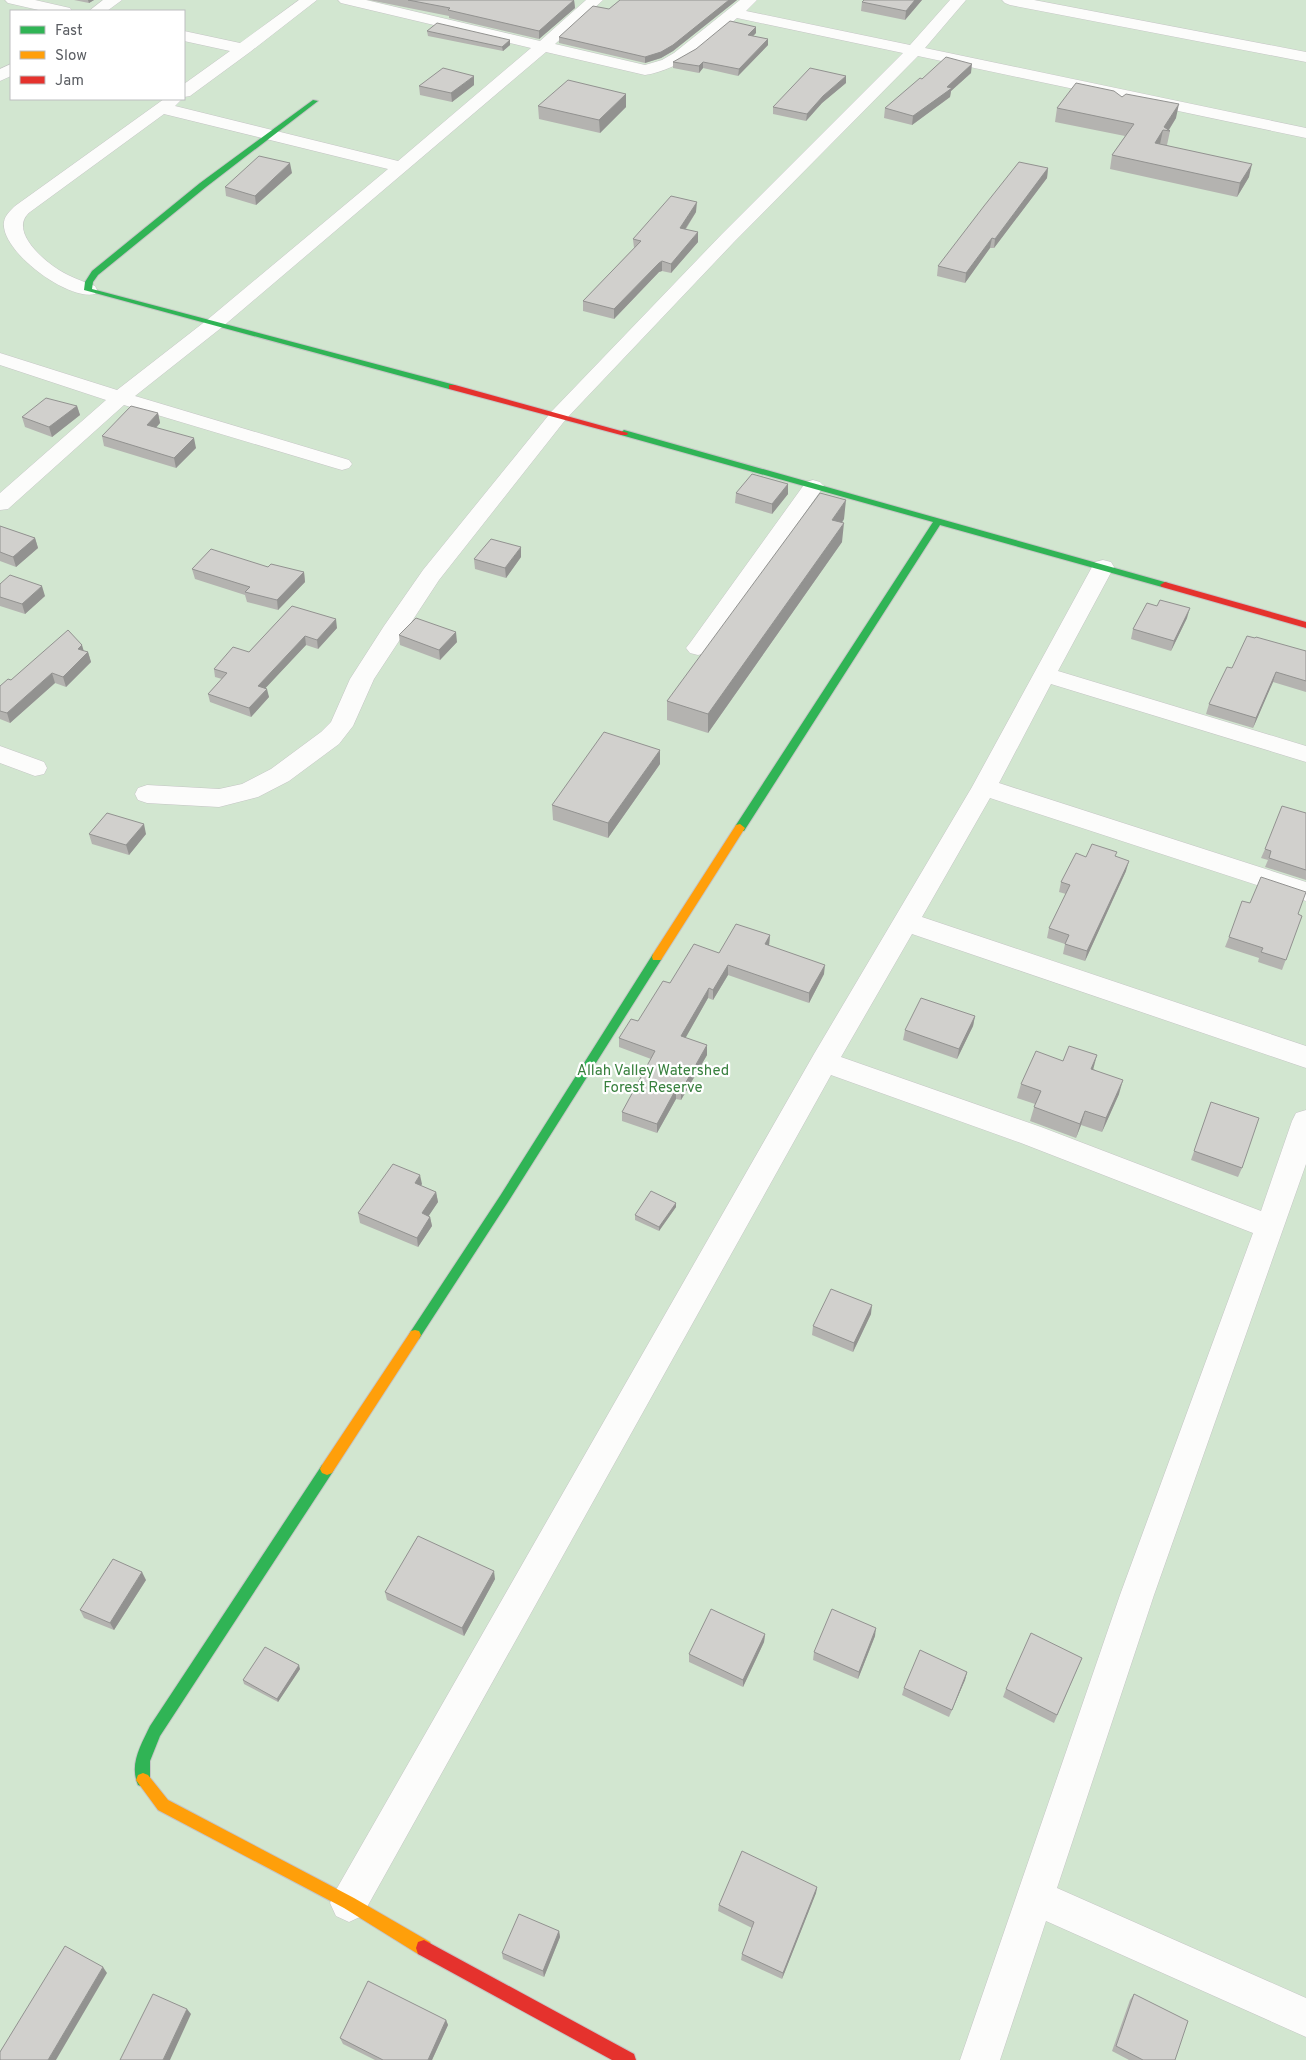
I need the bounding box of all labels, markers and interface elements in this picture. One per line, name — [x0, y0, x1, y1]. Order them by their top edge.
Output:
legend — [10, 10, 185, 100]
text: Fast — [55, 22, 83, 41]
text: Slow — [55, 47, 87, 66]
text: Jam — [55, 72, 84, 91]
park label: Allah Valley Watershed Forest Reserve — [577, 1062, 729, 1098]

